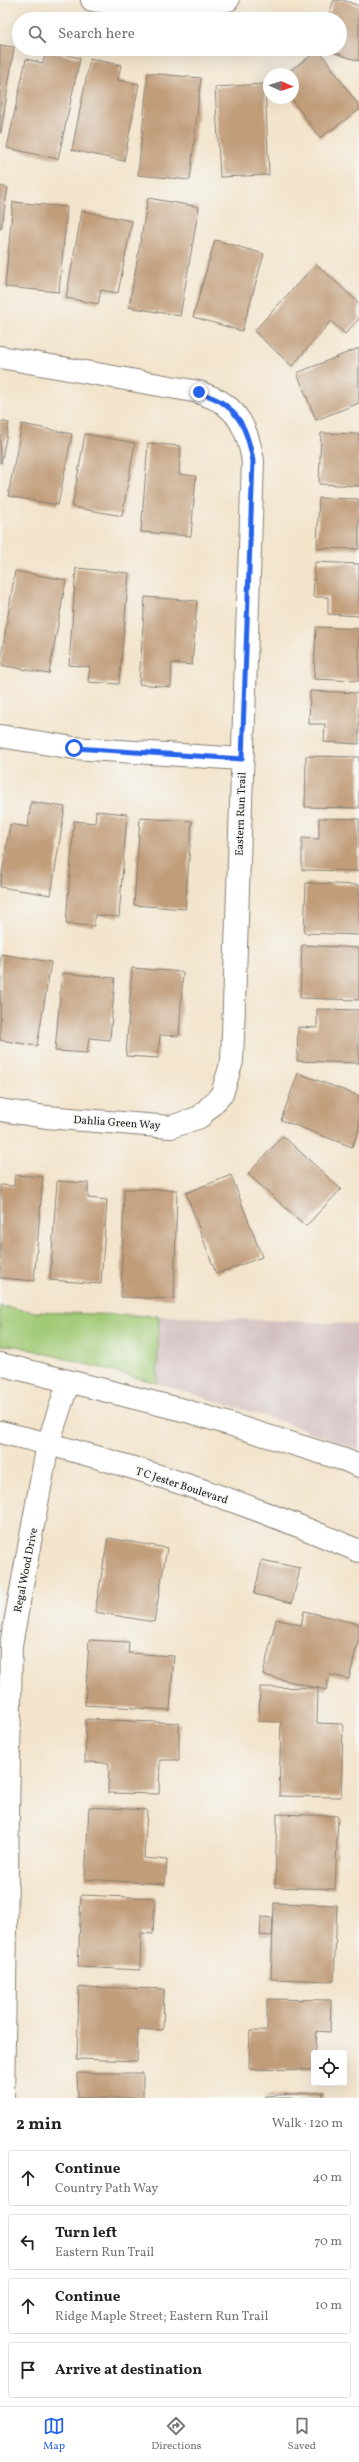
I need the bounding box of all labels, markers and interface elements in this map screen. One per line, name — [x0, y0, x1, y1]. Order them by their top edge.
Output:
search box — [12, 12, 347, 56]
icon: search — [26, 23, 48, 45]
text: Search here — [58, 24, 135, 45]
north arrow — [263, 68, 299, 104]
route end — [190, 383, 208, 401]
route start — [65, 739, 83, 757]
street label: Eastern Run Trail — [233, 772, 250, 856]
street label: Dahlia Green Way — [73, 1113, 161, 1134]
street label: T C Jester Boulevard — [133, 1464, 230, 1508]
street label: Regal Wood Drive — [11, 1527, 42, 1614]
map controls — [311, 2050, 347, 2086]
button: locate — [311, 2050, 347, 2086]
text: 2 min — [16, 2113, 62, 2136]
text: Walk · 120 m — [272, 2115, 343, 2133]
text: Continue — [55, 2159, 120, 2180]
icon: ahead — [17, 2167, 39, 2189]
text: 40 m — [313, 2169, 342, 2187]
text: Country Path Way — [55, 2180, 158, 2198]
text: Turn left — [55, 2223, 117, 2244]
icon: left — [17, 2231, 39, 2253]
text: 70 m — [314, 2233, 342, 2251]
text: Eastern Run Trail — [55, 2244, 154, 2262]
text: Continue — [55, 2287, 120, 2308]
icon: ahead — [17, 2295, 39, 2317]
text: 10 m — [315, 2297, 342, 2315]
text: Ridge Maple Street; Eastern Run Trail — [55, 2308, 268, 2326]
icon: arrive — [17, 2359, 39, 2381]
text: Arrive at destination — [55, 2360, 202, 2381]
tab: Map — [43, 2415, 65, 2454]
tab: Directions — [151, 2415, 202, 2454]
tab: Saved — [288, 2415, 316, 2454]

